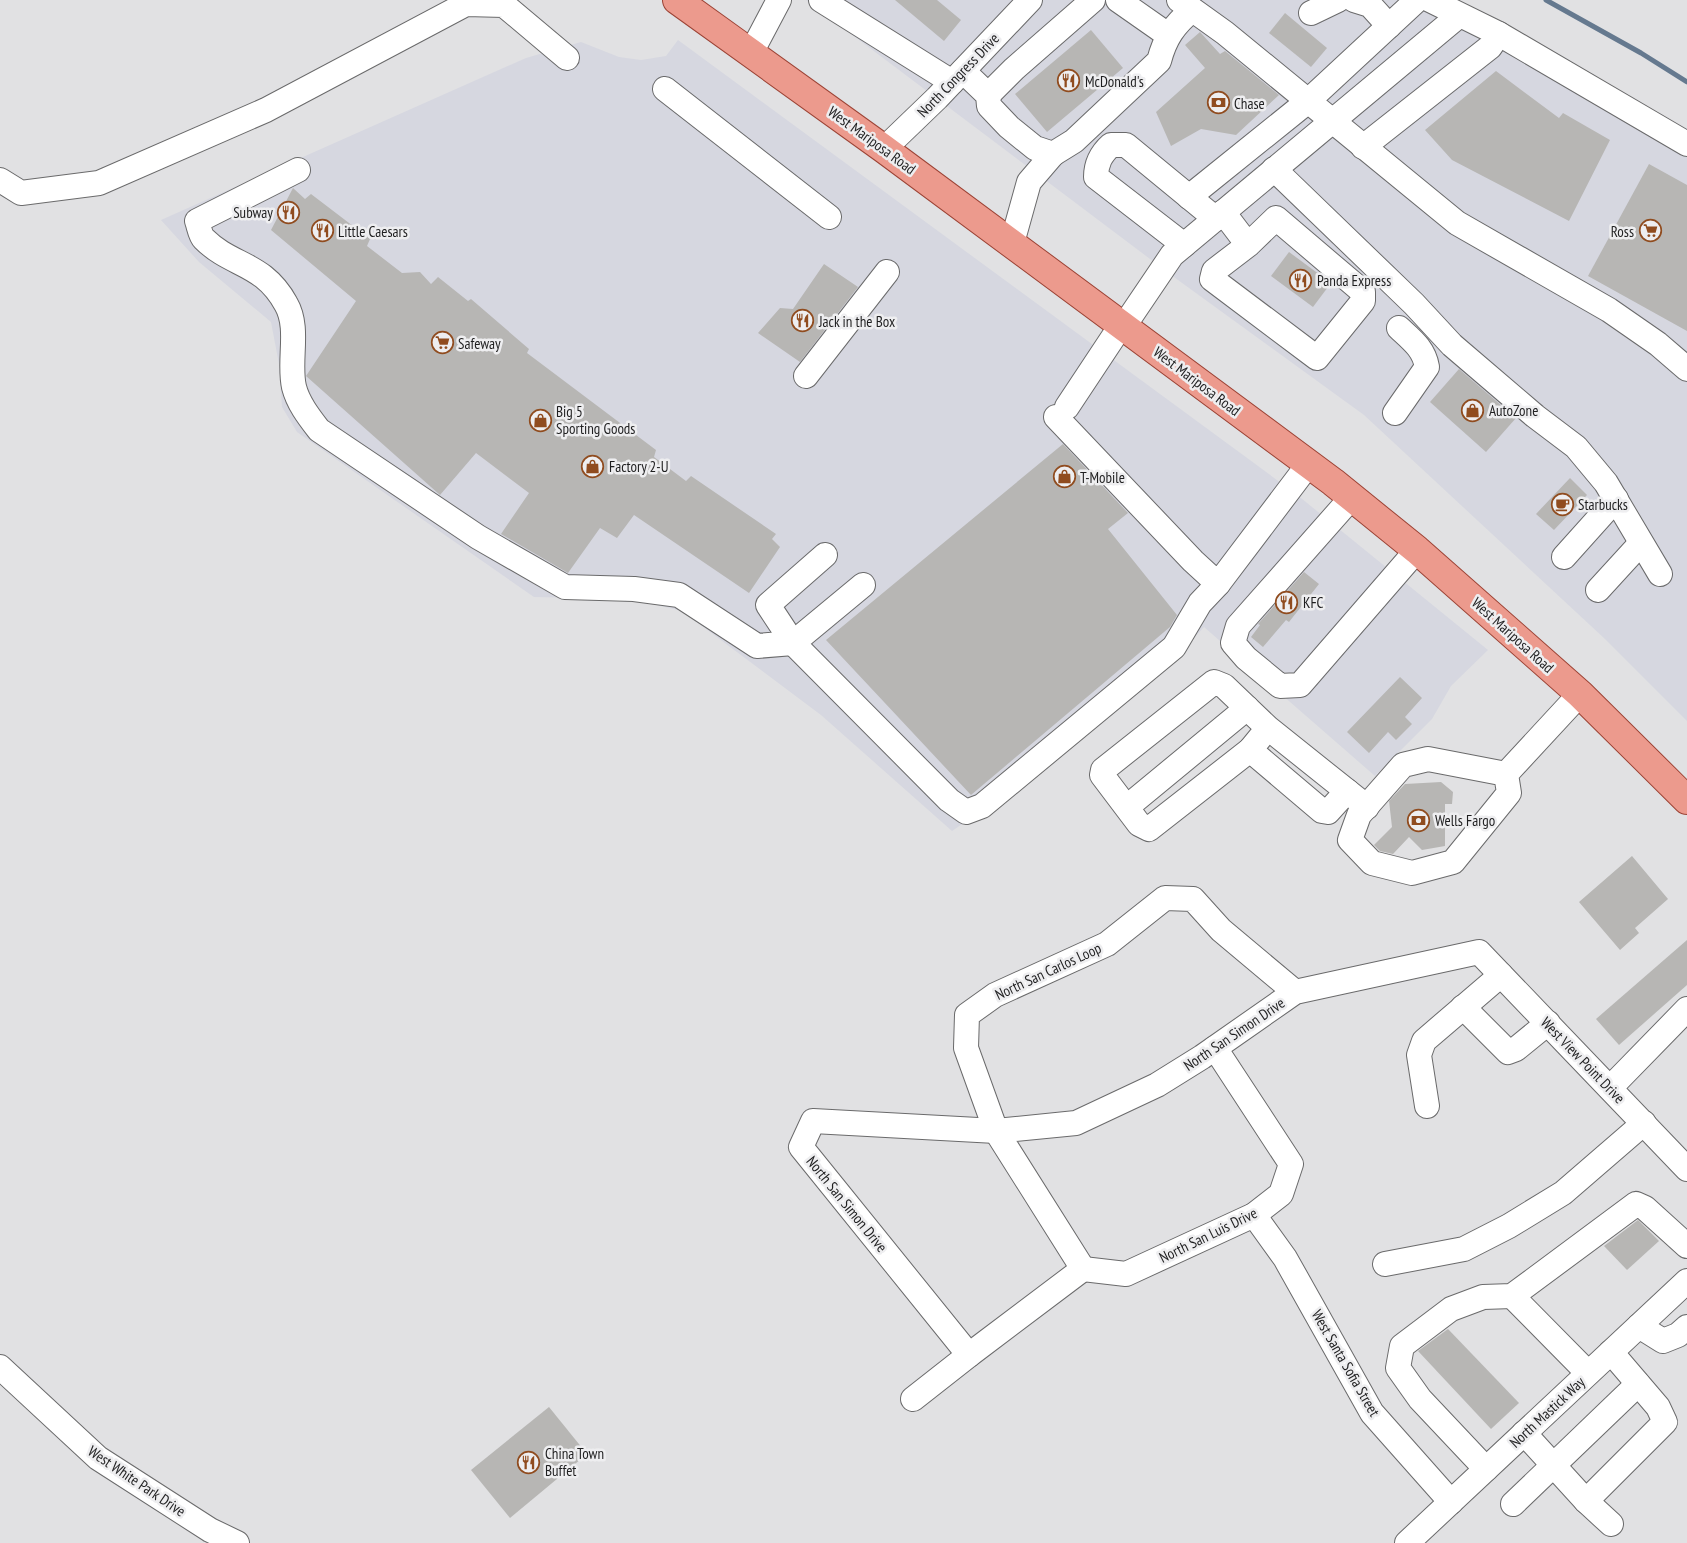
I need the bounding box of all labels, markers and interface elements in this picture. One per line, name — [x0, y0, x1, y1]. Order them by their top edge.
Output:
street label: North Congress Drive — [913, 29, 1003, 121]
restaurant icon: McDonald's — [1057, 69, 1081, 93]
place label: McDonald's — [1085, 72, 1144, 91]
bank icon: Chase — [1206, 91, 1230, 115]
place label: Chase — [1234, 94, 1265, 113]
street label: West Mariposa Road — [824, 102, 920, 178]
restaurant icon: Subway — [277, 200, 301, 224]
place label: Subway — [233, 203, 273, 222]
restaurant icon: Little Caesars — [310, 219, 334, 243]
supermarket icon: Ross — [1638, 219, 1662, 243]
place label: Little Caesars — [338, 222, 408, 241]
place label: Ross — [1611, 222, 1634, 241]
restaurant icon: Panda Express — [1289, 268, 1313, 292]
place label: Panda Express — [1317, 271, 1391, 290]
restaurant icon: Jack in the Box — [791, 309, 815, 333]
place label: Jack in the Box — [818, 312, 895, 331]
supermarket icon: Safeway — [430, 331, 454, 355]
place label: Safeway — [458, 334, 501, 353]
street label: West Mariposa Road — [1150, 342, 1244, 420]
shop icon: AutoZone — [1461, 398, 1485, 422]
place label: AutoZone — [1489, 401, 1538, 420]
place label: Big 5 Sporting Goods — [556, 402, 635, 438]
shop icon: Big 5 Sporting Goods — [528, 408, 552, 432]
shop icon: Factory 2-U — [581, 454, 605, 478]
place label: Factory 2-U — [609, 457, 668, 476]
shop icon: T-Mobile — [1052, 465, 1076, 489]
place label: T-Mobile — [1080, 468, 1125, 487]
cafe icon: Starbucks — [1550, 492, 1574, 516]
place label: Starbucks — [1578, 495, 1628, 514]
restaurant icon: KFC — [1275, 590, 1299, 614]
place label: KFC — [1303, 593, 1324, 612]
street label: West Mariposa Road — [1468, 593, 1558, 677]
bank icon: Wells Fargo — [1407, 808, 1431, 832]
place label: Wells Fargo — [1435, 811, 1495, 830]
street label: North San Carlos Loop — [992, 938, 1104, 1004]
street label: North San Simon Drive — [1180, 993, 1288, 1075]
street label: West View Point Drive — [1537, 1013, 1629, 1107]
street label: North San Simon Drive — [802, 1152, 892, 1256]
street label: North San Luis Drive — [1156, 1203, 1260, 1267]
street label: West Santa Sofia Street — [1308, 1306, 1384, 1420]
street label: North Mastick Way — [1505, 1372, 1589, 1452]
street label: West White Park Drive — [85, 1441, 189, 1521]
place label: China Town Buffet — [545, 1444, 604, 1480]
restaurant icon: China Town Buffet — [517, 1450, 541, 1474]

